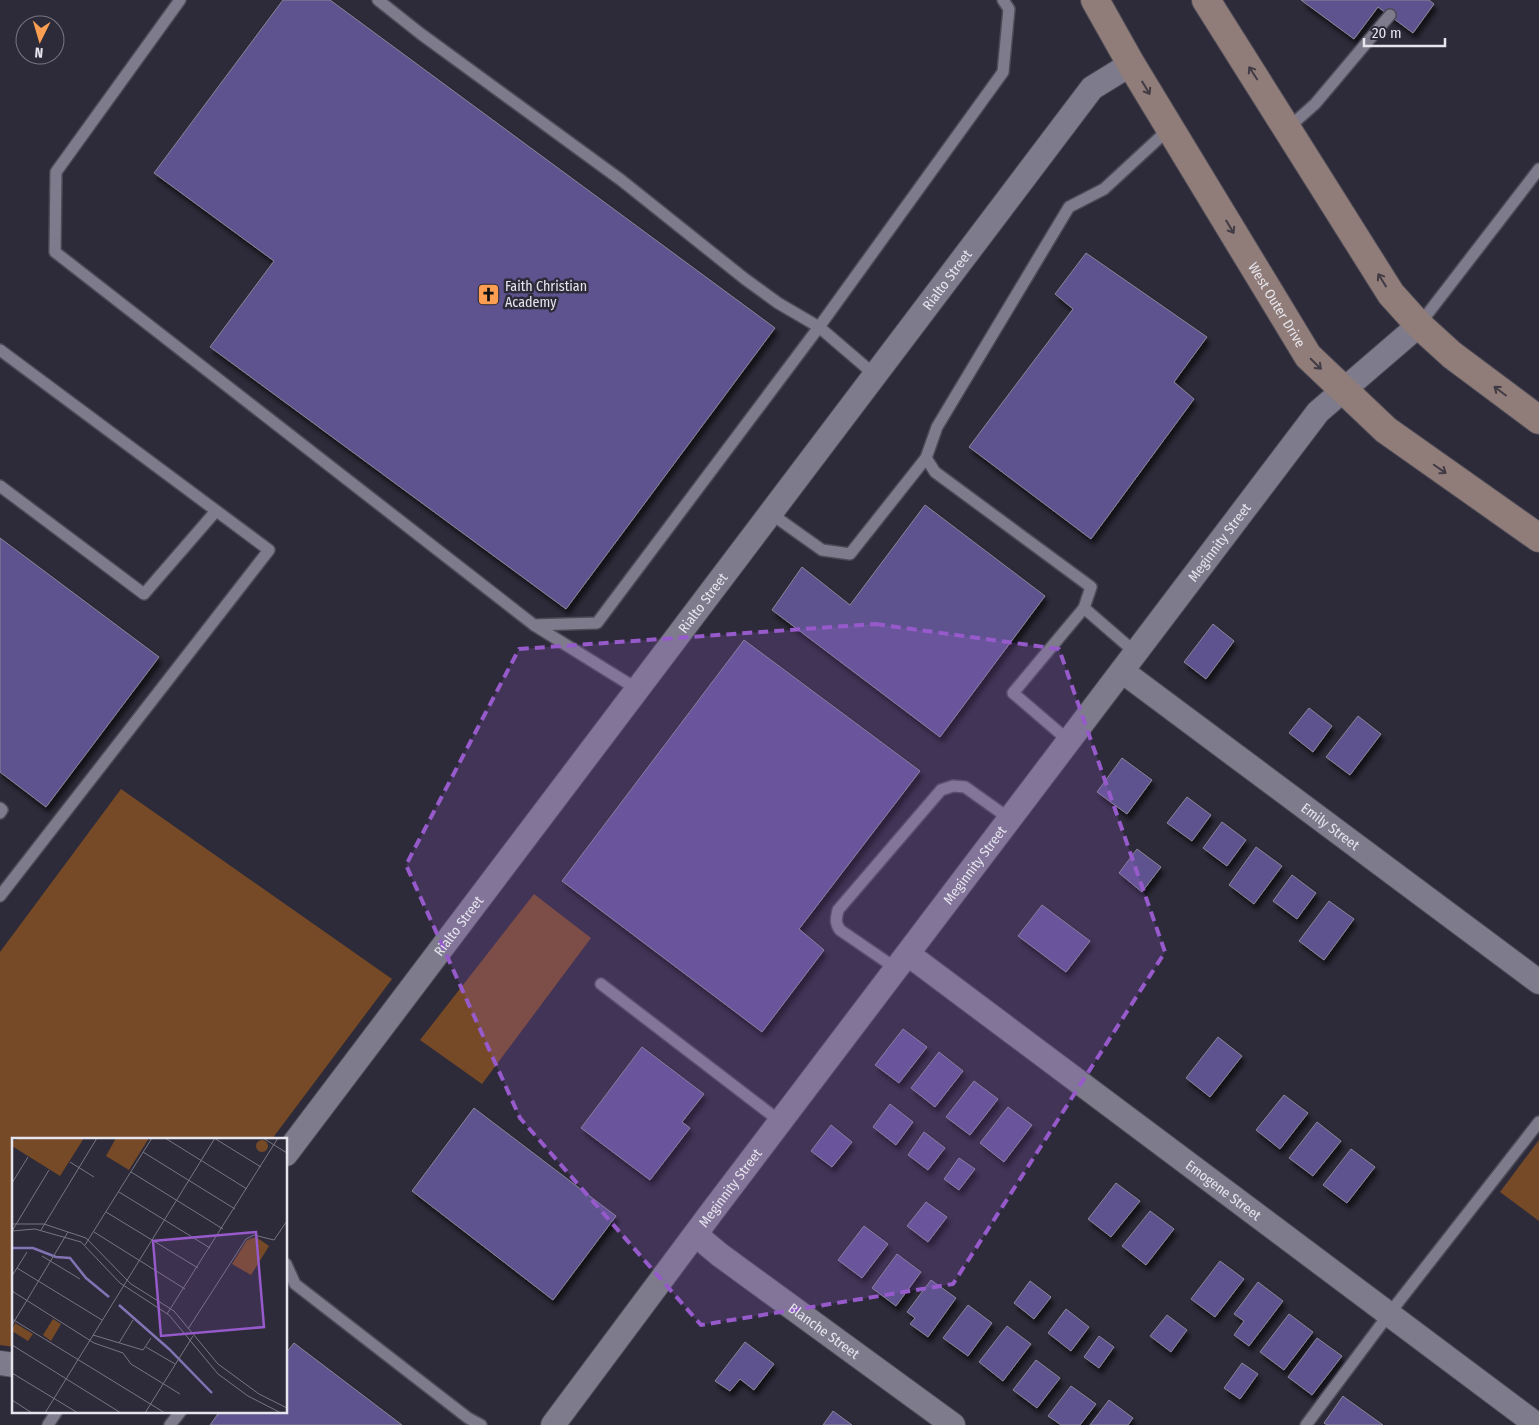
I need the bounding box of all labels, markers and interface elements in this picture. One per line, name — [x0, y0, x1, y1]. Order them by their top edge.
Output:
north arrow — [15, 15, 65, 65]
scale bar — [1364, 15, 1445, 47]
text: 20 m — [1372, 24, 1402, 42]
text: N — [34, 44, 44, 61]
one-way arrow — [1248, 66, 1258, 80]
one-way arrow — [1141, 80, 1151, 94]
one-way arrow — [1225, 219, 1235, 233]
street label: Rialto Street — [919, 246, 975, 313]
street label: West Outer Drive — [1245, 259, 1309, 350]
one-way arrow — [1377, 273, 1387, 287]
place label: Faith Christian Academy — [505, 278, 587, 311]
church icon: Faith Christian Academy — [477, 282, 501, 306]
one-way arrow — [1310, 358, 1322, 370]
one-way arrow — [1494, 385, 1507, 396]
one-way arrow — [1433, 464, 1447, 474]
street label: Meginnity Street — [1184, 499, 1255, 585]
street label: Rialto Street — [675, 569, 731, 636]
street label: Emily Street — [1298, 799, 1363, 854]
street label: Meginnity Street — [940, 822, 1010, 908]
street label: Rialto Street — [430, 892, 487, 959]
inset map — [12, 1138, 288, 1412]
street label: Meginnity Street — [695, 1145, 765, 1230]
street label: Emogene Street — [1182, 1156, 1265, 1224]
street label: Blanche Street — [785, 1299, 863, 1363]

